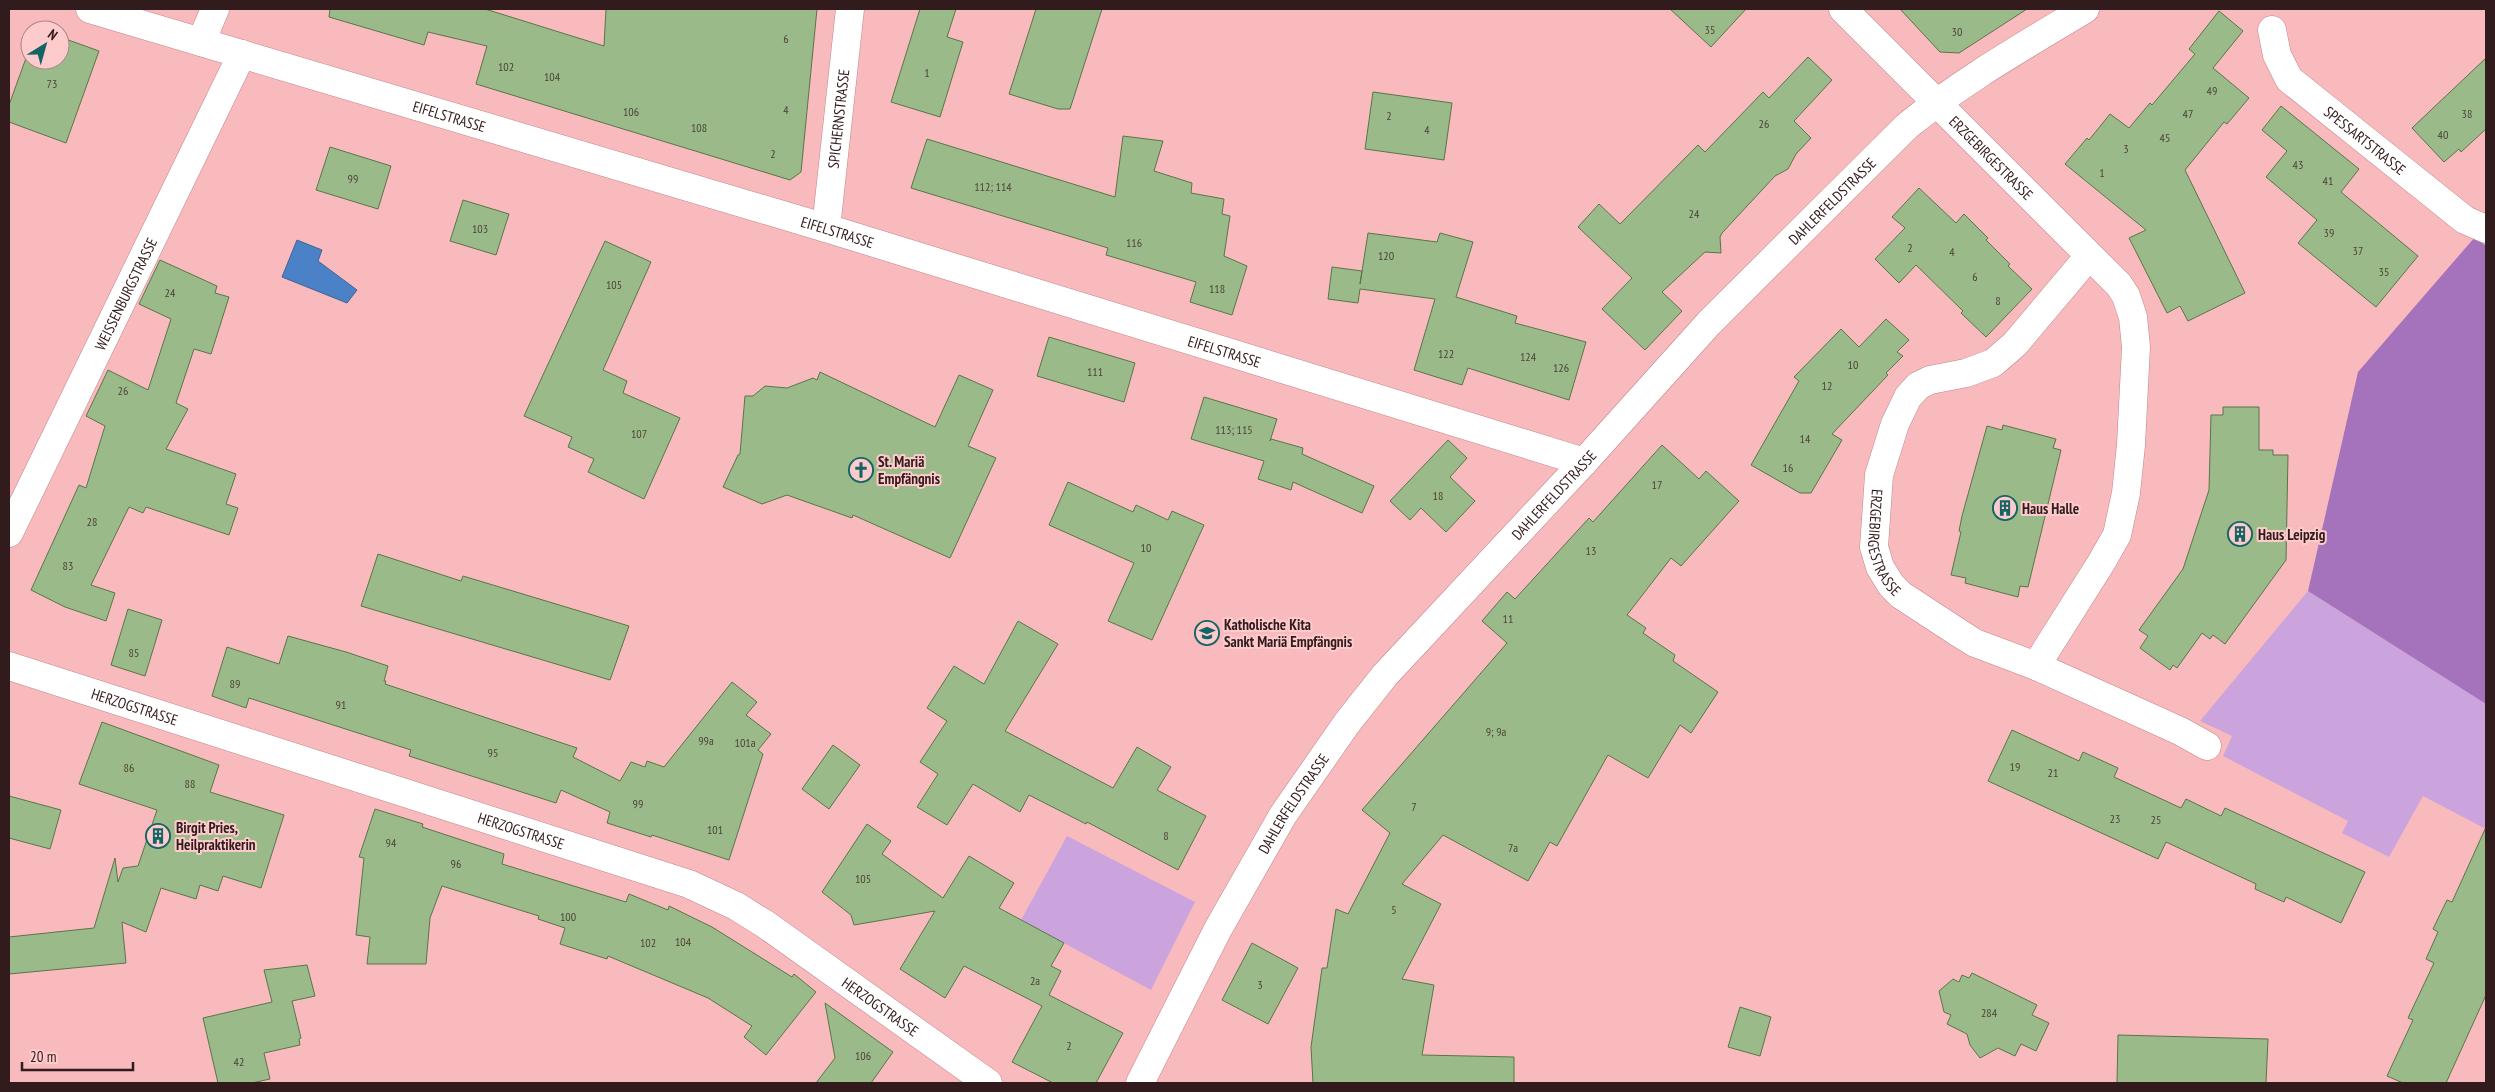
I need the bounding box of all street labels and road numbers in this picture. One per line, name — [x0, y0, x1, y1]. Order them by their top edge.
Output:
street label: SPICHERNSTRASSE — [823, 68, 853, 169]
street label: EIFELSTRASSE — [411, 96, 488, 136]
street label: SPESSARTSTRASSE — [2321, 102, 2410, 178]
street label: ERZGEBIRGESTRASSE — [1946, 112, 2037, 203]
street label: DAHLERFELDSTRASSE — [1784, 153, 1880, 248]
street label: EIFELSTRASSE — [799, 212, 876, 252]
street label: WEISSENBURGSTRASSE — [90, 234, 161, 353]
street label: EIFELSTRASSE — [1186, 331, 1263, 371]
street label: DAHLERFELDSTRASSE — [1507, 446, 1600, 543]
street label: ERZGEBIRGESTRASSE — [1865, 489, 1906, 600]
street label: HERZOGSTRASSE — [89, 684, 180, 729]
street label: DAHLERFELDSTRASSE — [1254, 750, 1332, 857]
street label: HERZOGSTRASSE — [476, 807, 567, 853]
street label: HERZOGSTRASSE — [838, 973, 923, 1040]

